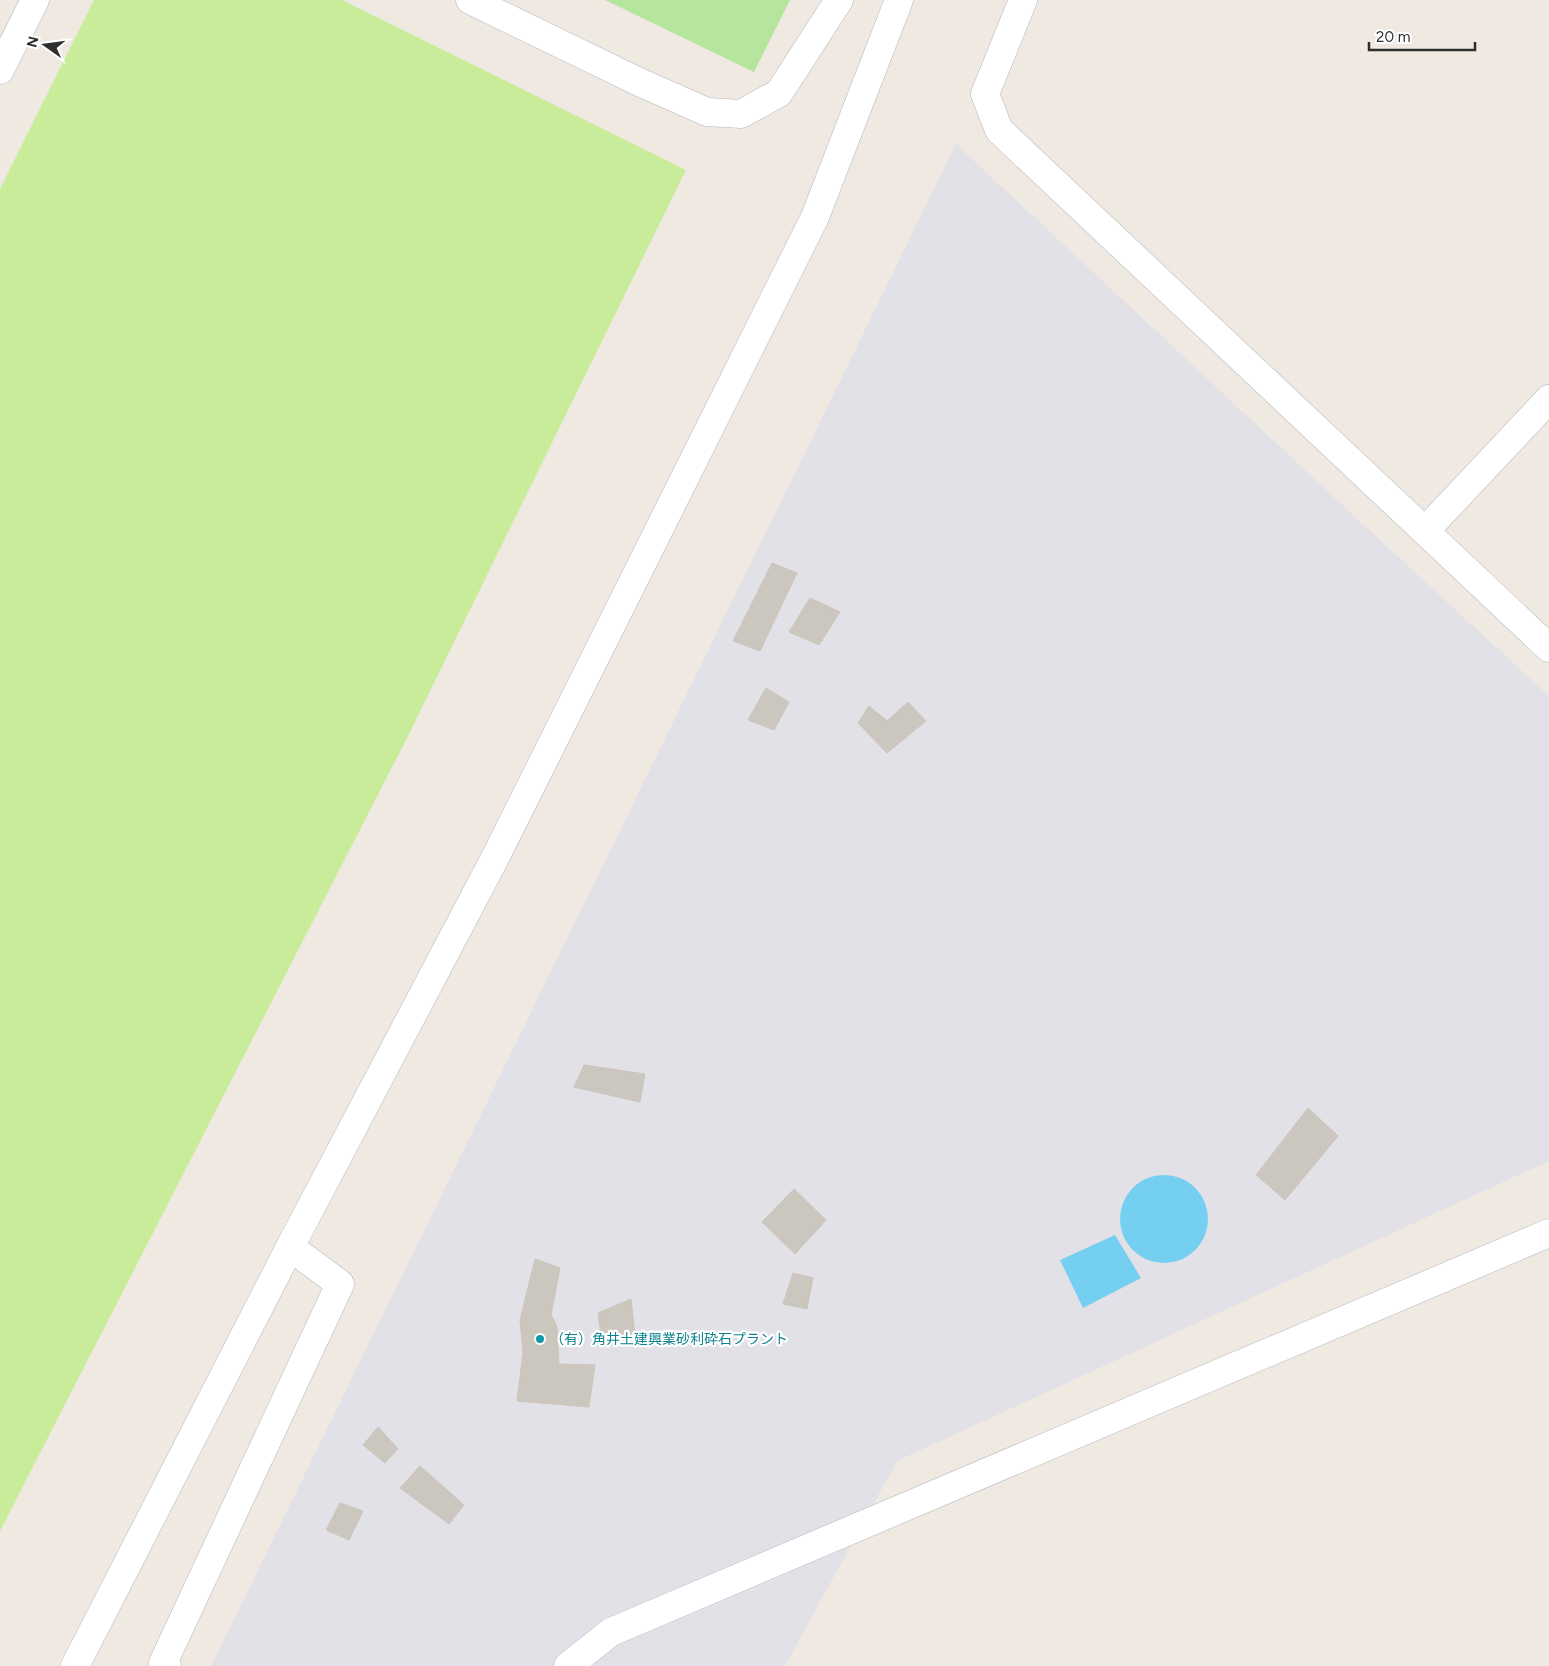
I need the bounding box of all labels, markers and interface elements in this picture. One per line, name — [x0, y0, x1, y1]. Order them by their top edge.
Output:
north arrow — [20, 20, 70, 70]
scale bar — [1369, 20, 1475, 52]
text: 20 m — [1376, 28, 1410, 46]
text: N — [23, 35, 42, 49]
place label: （有）角井土建興業砂利砕石プラント — [550, 1331, 788, 1348]
marker: （有）角井土建興業砂利砕石プラント — [534, 1333, 546, 1345]

